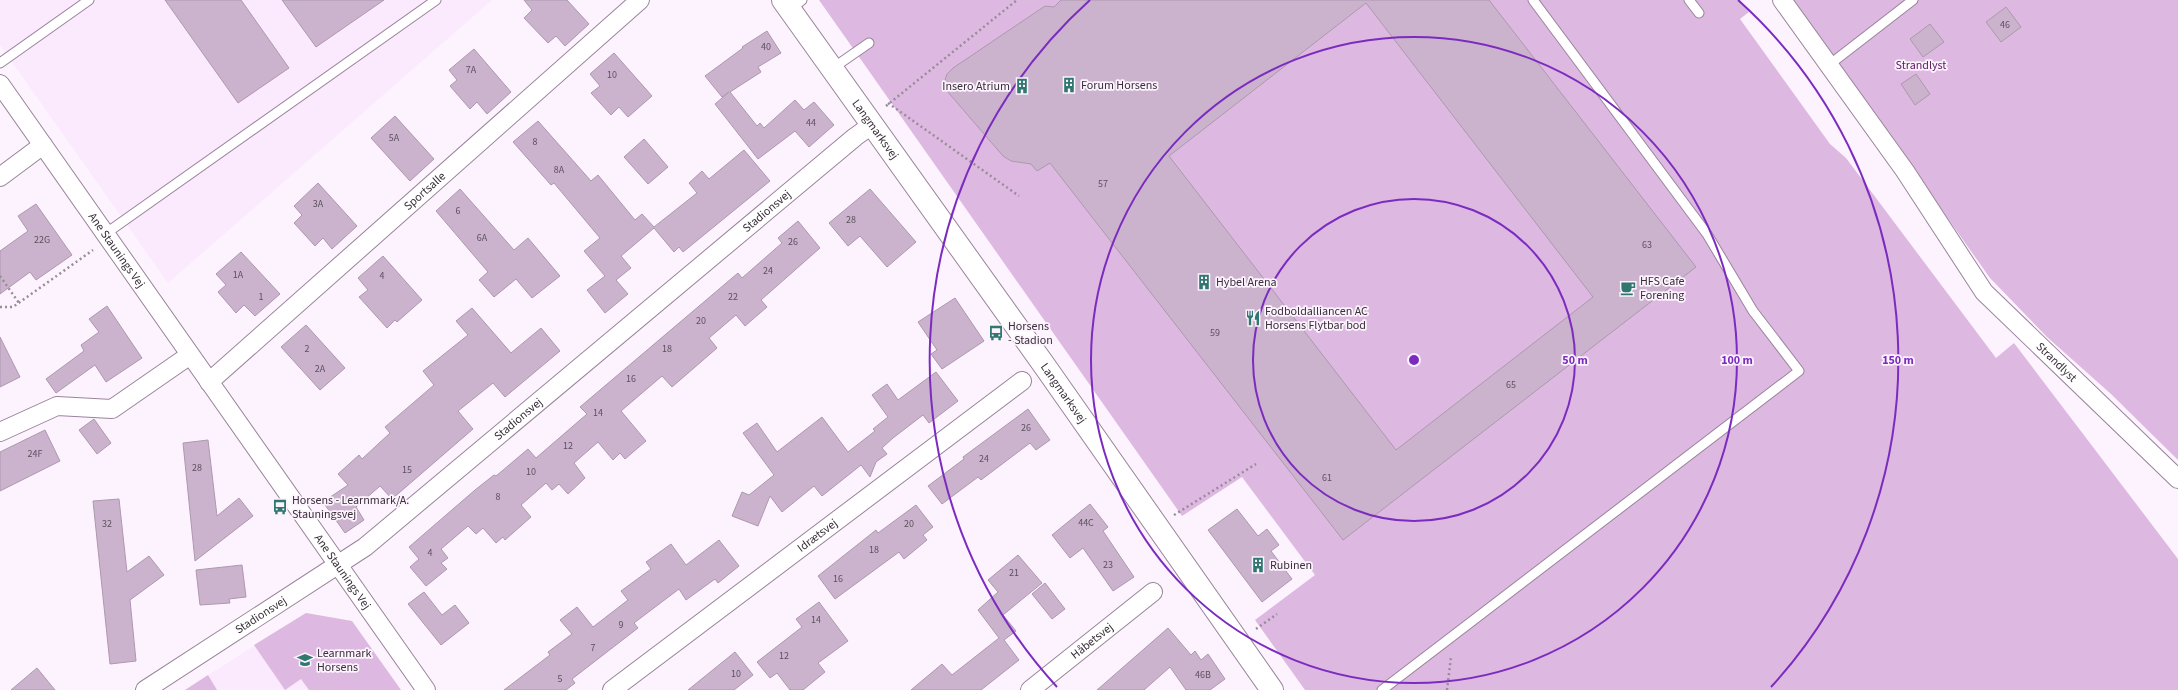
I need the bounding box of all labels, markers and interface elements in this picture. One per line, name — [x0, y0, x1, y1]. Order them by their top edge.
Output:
house number: 46 — [2000, 18, 2010, 32]
house number: 40 — [761, 40, 771, 54]
park label: Strandlyst — [1896, 57, 1946, 74]
house number: 7A — [466, 63, 477, 77]
house number: 10 — [607, 68, 617, 82]
building icon: Forum Horsens — [1060, 76, 1078, 94]
building icon: Insero Atrium — [1013, 77, 1031, 95]
place label: Forum Horsens — [1081, 77, 1157, 94]
place label: Insero Atrium — [942, 78, 1010, 95]
street label: Langmarksvej — [848, 96, 903, 163]
house number: 44 — [806, 116, 816, 130]
house number: 5A — [389, 131, 400, 145]
house number: 8 — [533, 135, 538, 149]
house number: 8A — [554, 163, 565, 177]
street label: Sportsalle — [400, 168, 449, 214]
house number: 57 — [1098, 177, 1108, 191]
street label: Stadionsvej — [739, 186, 794, 236]
house number: 3A — [313, 197, 324, 211]
house number: 6 — [456, 204, 461, 218]
street label: Ane Staunings Vej — [84, 209, 149, 291]
house number: 28 — [846, 213, 856, 227]
house number: 6A — [477, 231, 488, 245]
house number: 22G — [34, 233, 50, 247]
house number: 26 — [788, 235, 798, 249]
house number: 63 — [1642, 238, 1652, 252]
house number: 24 — [763, 264, 773, 278]
house number: 1A — [233, 268, 244, 282]
house number: 4 — [380, 269, 385, 283]
building icon: Hybel Arena — [1195, 273, 1213, 291]
place label: HFS Cafe Forening — [1640, 273, 1685, 304]
place label: Hybel Arena — [1216, 274, 1277, 291]
cafe icon: HFS Cafe Forening — [1619, 279, 1637, 297]
house number: 1 — [259, 290, 264, 304]
house number: 22 — [728, 290, 738, 304]
place label: Fodboldalliancen AC Horsens Flytbar bod — [1265, 303, 1368, 334]
restaurant icon: Fodboldalliancen AC Horsens Flytbar bod — [1244, 309, 1262, 327]
house number: 20 — [696, 314, 706, 328]
place label: Horsens - Stadion — [1008, 318, 1053, 349]
bus stop icon: Horsens - Stadion — [987, 324, 1005, 342]
house number: 59 — [1210, 326, 1220, 340]
street label: Strandlyst — [2032, 338, 2081, 386]
house number: 2 — [305, 342, 310, 356]
house number: 18 — [662, 342, 672, 356]
text: 50 m — [1562, 352, 1588, 369]
text: 100 m — [1721, 352, 1753, 369]
text: 150 m — [1882, 352, 1914, 369]
centre of rings — [1407, 353, 1421, 367]
street label: Langmarksvej — [1037, 359, 1091, 427]
house number: 2A — [315, 362, 326, 376]
house number: 16 — [626, 372, 636, 386]
house number: 65 — [1506, 378, 1516, 392]
street label: Stadionsvej — [490, 394, 546, 444]
house number: 14 — [593, 406, 603, 420]
house number: 26 — [1021, 421, 1031, 435]
house number: 12 — [563, 439, 573, 453]
house number: 24F — [28, 447, 42, 461]
house number: 24 — [979, 452, 989, 466]
house number: 28 — [192, 461, 202, 475]
house number: 15 — [402, 463, 412, 477]
house number: 10 — [526, 465, 536, 479]
house number: 61 — [1322, 471, 1332, 485]
house number: 8 — [496, 490, 501, 504]
place label: Horsens - Learnmark/A. Stauningsvej — [292, 492, 409, 523]
bus stop icon: Horsens - Learnmark/A. Stauningsvej — [271, 498, 289, 516]
street label: Idrætsvej — [794, 515, 841, 556]
house number: 44C — [1078, 516, 1094, 530]
house number: 32 — [102, 517, 112, 531]
house number: 20 — [904, 517, 914, 531]
street label: Ane Staunings Vej — [310, 530, 375, 613]
house number: 18 — [869, 543, 879, 557]
house number: 4 — [428, 546, 433, 560]
building icon: Rubinen — [1249, 556, 1267, 574]
place label: Rubinen — [1270, 557, 1312, 574]
house number: 23 — [1103, 558, 1113, 572]
house number: 21 — [1009, 566, 1019, 580]
house number: 16 — [833, 572, 843, 586]
street label: Stadionsvej — [232, 592, 290, 638]
house number: 14 — [811, 613, 821, 627]
house number: 9 — [619, 618, 624, 632]
street label: Håbetsvej — [1067, 619, 1117, 663]
house number: 7 — [591, 641, 596, 655]
place label: Learnmark Horsens — [317, 645, 371, 676]
house number: 12 — [779, 649, 789, 663]
school or university icon: Learnmark Horsens — [296, 651, 314, 669]
house number: 10 — [731, 667, 741, 681]
house number: 46B — [1195, 668, 1211, 682]
house number: 5 — [558, 672, 563, 686]

